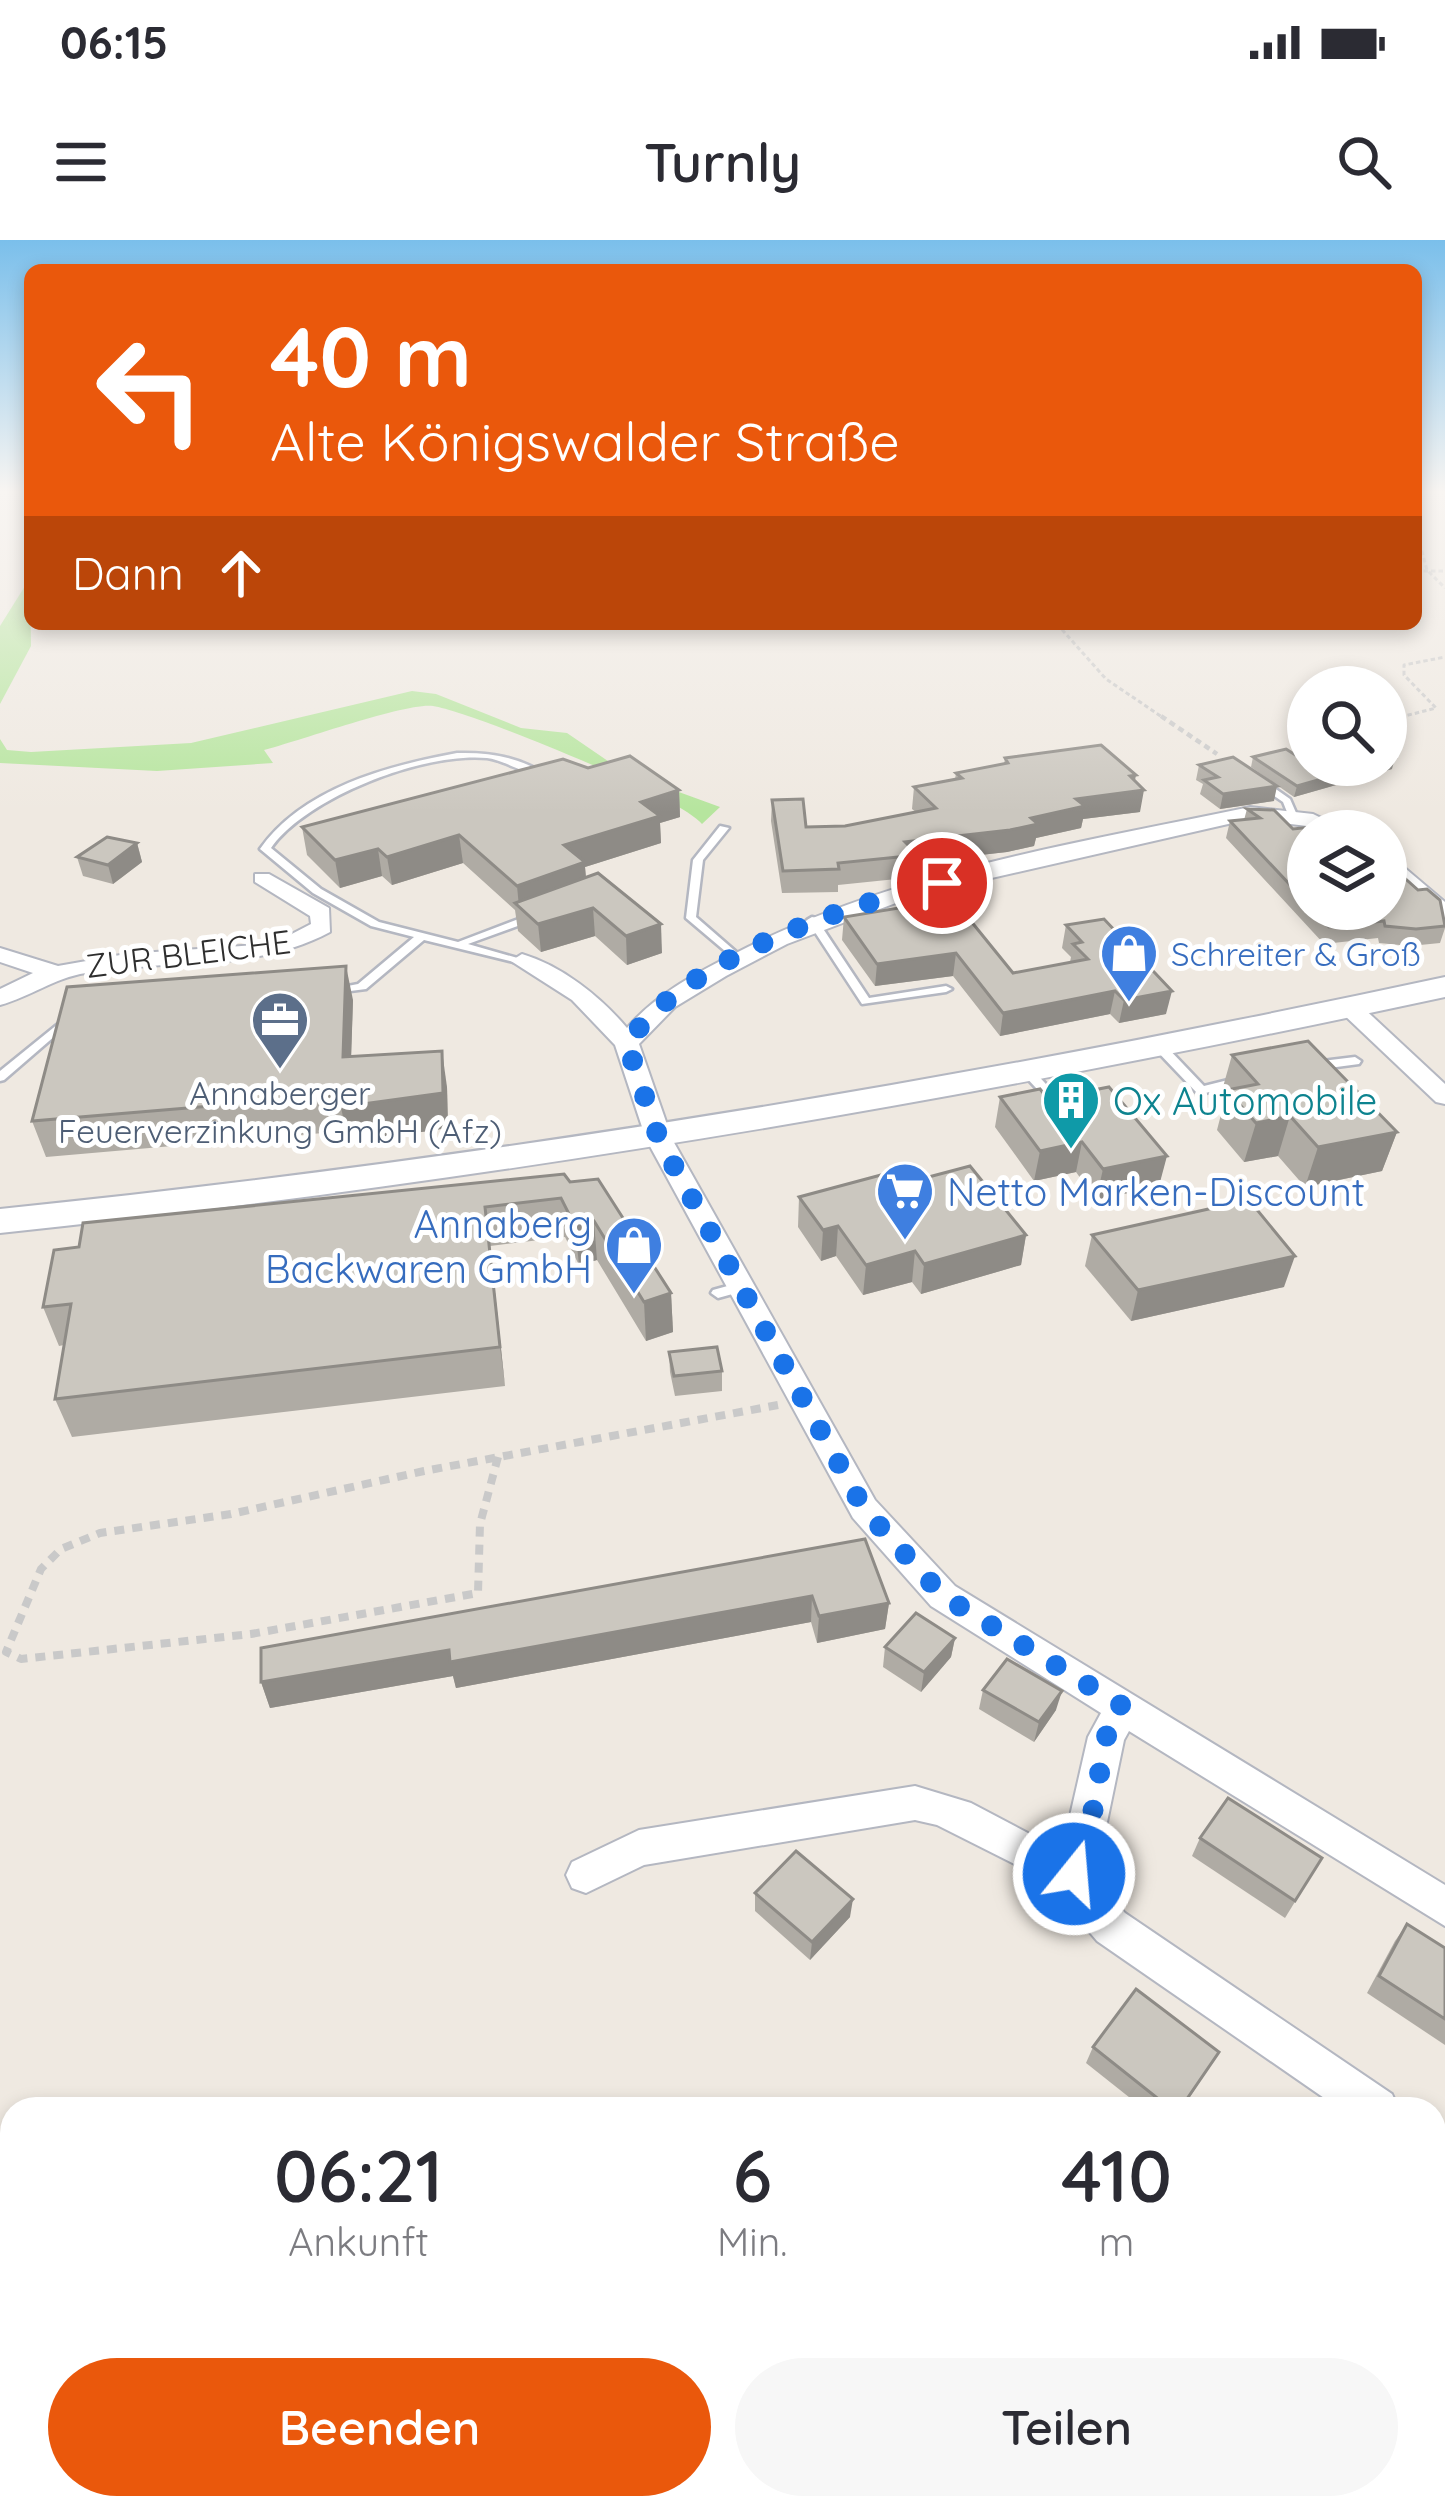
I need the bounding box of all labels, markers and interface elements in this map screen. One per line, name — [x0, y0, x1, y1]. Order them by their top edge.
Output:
text: 06:15 — [60, 14, 168, 70]
text: Turnly — [644, 128, 801, 196]
icon: menu — [48, 129, 114, 195]
icon: search — [1331, 129, 1397, 195]
text: 40 m — [270, 303, 472, 408]
icon: left — [72, 312, 228, 468]
text: Alte Königswalder Straße — [270, 407, 900, 475]
icon: ahead — [208, 540, 274, 606]
text: Dann — [72, 545, 184, 601]
map controls — [1287, 666, 1407, 930]
button: search — [1287, 666, 1407, 786]
button: layers — [1287, 810, 1407, 930]
pin — [891, 832, 993, 934]
icon: arrive — [909, 850, 975, 916]
street label: ZUR BLEICHE — [83, 920, 293, 986]
shop icon: Schreiter & Groß — [1098, 922, 1160, 1004]
place label: Schreiter & Groß — [1171, 933, 1421, 974]
office icon: Annaberger Feuerverzinkung GmbH (Afz) — [249, 989, 311, 1071]
building icon: Ox Automobile — [1040, 1069, 1102, 1151]
place label: Annaberger Feuerverzinkung GmbH (Afz) — [58, 1072, 502, 1151]
place label: Ox Automobile — [1113, 1076, 1377, 1125]
supermarket icon: Netto Marken-Discount — [874, 1160, 936, 1242]
place label: Netto Marken-Discount — [947, 1167, 1365, 1216]
place label: Annaberg Backwaren GmbH — [265, 1199, 592, 1293]
shop icon: Annaberg Backwaren GmbH — [603, 1214, 665, 1296]
position arrow — [1011, 1811, 1137, 1937]
text: 06:21 — [274, 2130, 443, 2220]
text: 6 — [732, 2130, 772, 2220]
text: 410 — [1061, 2130, 1172, 2220]
text: Ankunft — [288, 2217, 429, 2266]
text: Min. — [717, 2217, 787, 2266]
text: m — [1099, 2217, 1134, 2266]
button: Beenden — [48, 2358, 711, 2496]
button: Teilen — [735, 2358, 1398, 2496]

